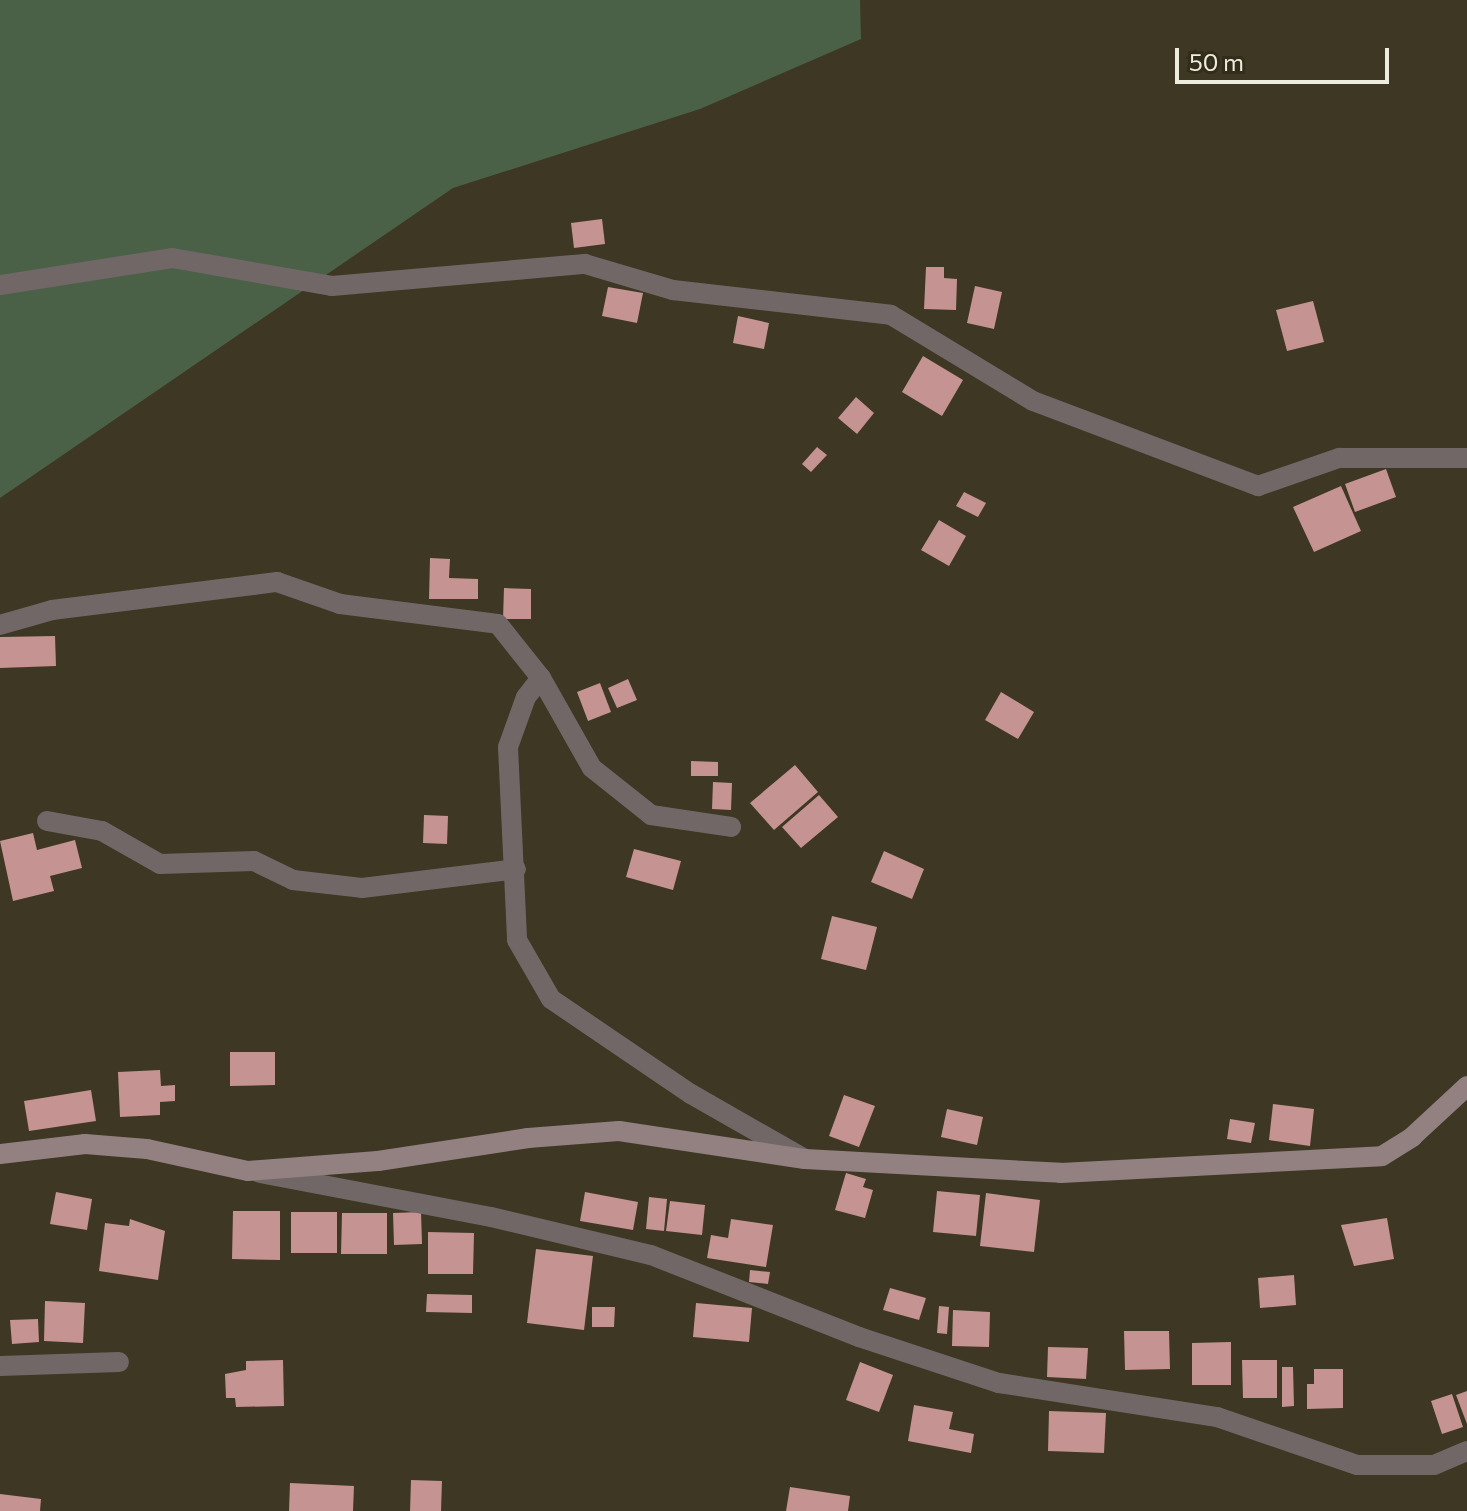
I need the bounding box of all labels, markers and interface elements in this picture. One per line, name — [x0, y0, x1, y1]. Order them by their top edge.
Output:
scale bar — [1179, 32, 1393, 82]
text: 50 m — [1189, 47, 1244, 76]

